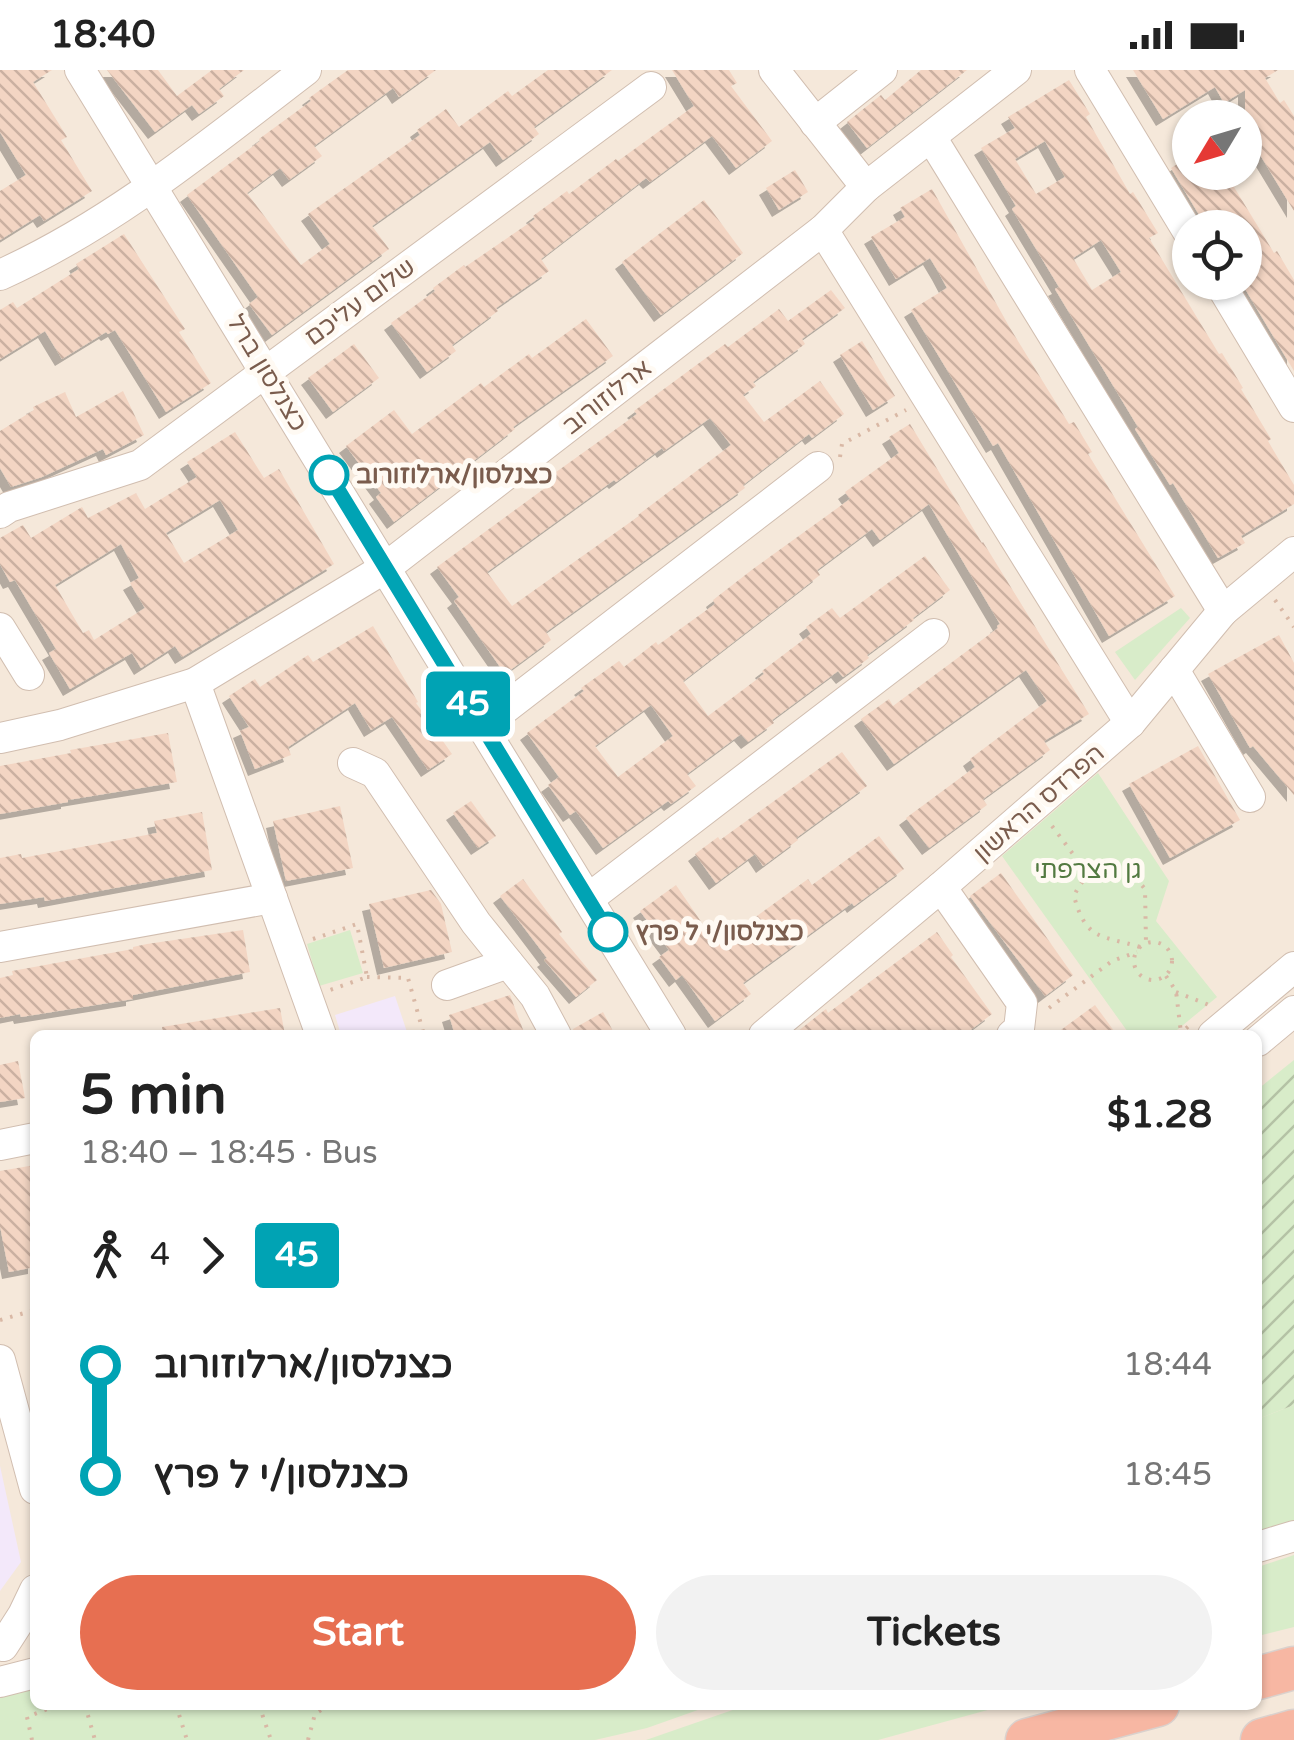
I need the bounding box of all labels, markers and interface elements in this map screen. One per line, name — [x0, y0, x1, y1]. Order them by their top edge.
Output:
text: 18:40 — [50, 12, 155, 58]
north arrow — [1172, 100, 1262, 190]
map controls — [1172, 100, 1262, 300]
button: locate — [1172, 210, 1262, 300]
street label: שלום עליכם — [299, 252, 421, 352]
street label: כצנלסון ברל — [220, 309, 314, 437]
street label: ארלוזורוב — [557, 353, 657, 441]
marker: כצנלסון/ארלוזורוב — [310, 456, 348, 494]
place label: כצנלסון/ארלוזורוב — [356, 460, 553, 490]
line badge: 45 — [423, 672, 513, 736]
text: 45 — [446, 683, 490, 725]
street label: הפרדס הראשון — [967, 738, 1111, 868]
park label: גן הצרפתי — [1034, 855, 1142, 885]
marker: כצנלסון/י ל פרץ — [589, 913, 627, 951]
place label: כצנלסון/י ל פרץ — [636, 917, 804, 947]
text: 5 min — [80, 1063, 227, 1129]
text: $1.28 — [1107, 1092, 1212, 1138]
text: 18:40 – 18:45 · Bus — [80, 1134, 378, 1172]
icon: walk — [80, 1228, 135, 1283]
icon: forward — [185, 1228, 240, 1283]
text: 45 — [275, 1234, 319, 1276]
text: 4 — [150, 1236, 170, 1274]
text: כצנלסון/ארלוזורוב — [154, 1342, 453, 1388]
text: 18:44 — [1123, 1346, 1212, 1384]
text: כצנלסון/י ל פרץ — [154, 1452, 409, 1498]
text: 18:45 — [1123, 1456, 1212, 1494]
button: Start — [80, 1575, 636, 1690]
button: Tickets — [656, 1575, 1212, 1690]

